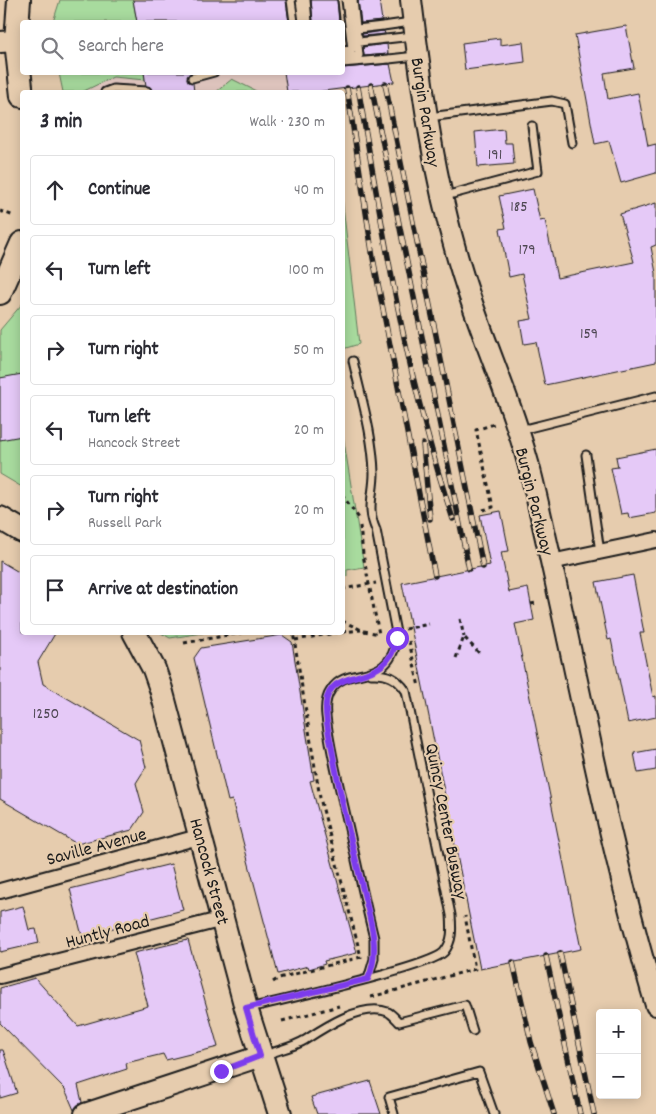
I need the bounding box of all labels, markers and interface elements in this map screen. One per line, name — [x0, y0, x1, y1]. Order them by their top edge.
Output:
search box — [20, 20, 345, 75]
icon: search — [38, 34, 66, 62]
text: Search here — [78, 34, 164, 61]
street label: Burgin Parkway — [402, 56, 446, 169]
text: 3 min — [40, 108, 82, 138]
text: Walk · 230 m — [249, 111, 325, 134]
house number: 191 — [488, 144, 502, 167]
icon: ahead — [41, 176, 69, 204]
text: Continue — [88, 177, 150, 204]
text: 40 m — [294, 179, 324, 202]
house number: 185 — [510, 196, 528, 219]
house number: 179 — [519, 239, 535, 262]
icon: left — [41, 256, 69, 284]
text: Turn left — [88, 257, 151, 284]
text: 100 m — [288, 259, 324, 282]
house number: 159 — [580, 323, 598, 346]
icon: right — [41, 336, 69, 364]
text: Turn right — [88, 337, 159, 364]
text: 50 m — [293, 339, 324, 362]
text: Turn left — [88, 405, 151, 432]
icon: left — [41, 416, 69, 444]
text: 20 m — [294, 419, 324, 442]
text: Hancock Street — [88, 432, 180, 455]
street label: Burgin Parkway — [506, 445, 559, 559]
text: Turn right — [88, 485, 159, 512]
icon: right — [41, 496, 69, 524]
text: 20 m — [294, 499, 324, 522]
text: Russell Park — [88, 512, 162, 535]
icon: arrive — [41, 576, 69, 604]
text: Arrive at destination — [88, 577, 238, 604]
route start — [386, 627, 409, 650]
house number: 1250 — [33, 703, 59, 726]
street label: Quincy Center Busway — [416, 741, 473, 902]
street label: Hancock Street — [180, 816, 235, 928]
street label: Saville Avenue — [44, 822, 150, 875]
street label: Huntly Road — [63, 909, 153, 958]
map controls — [596, 1009, 641, 1099]
button: + — [596, 1009, 641, 1054]
button: − — [596, 1054, 641, 1099]
route end — [210, 1060, 233, 1083]

